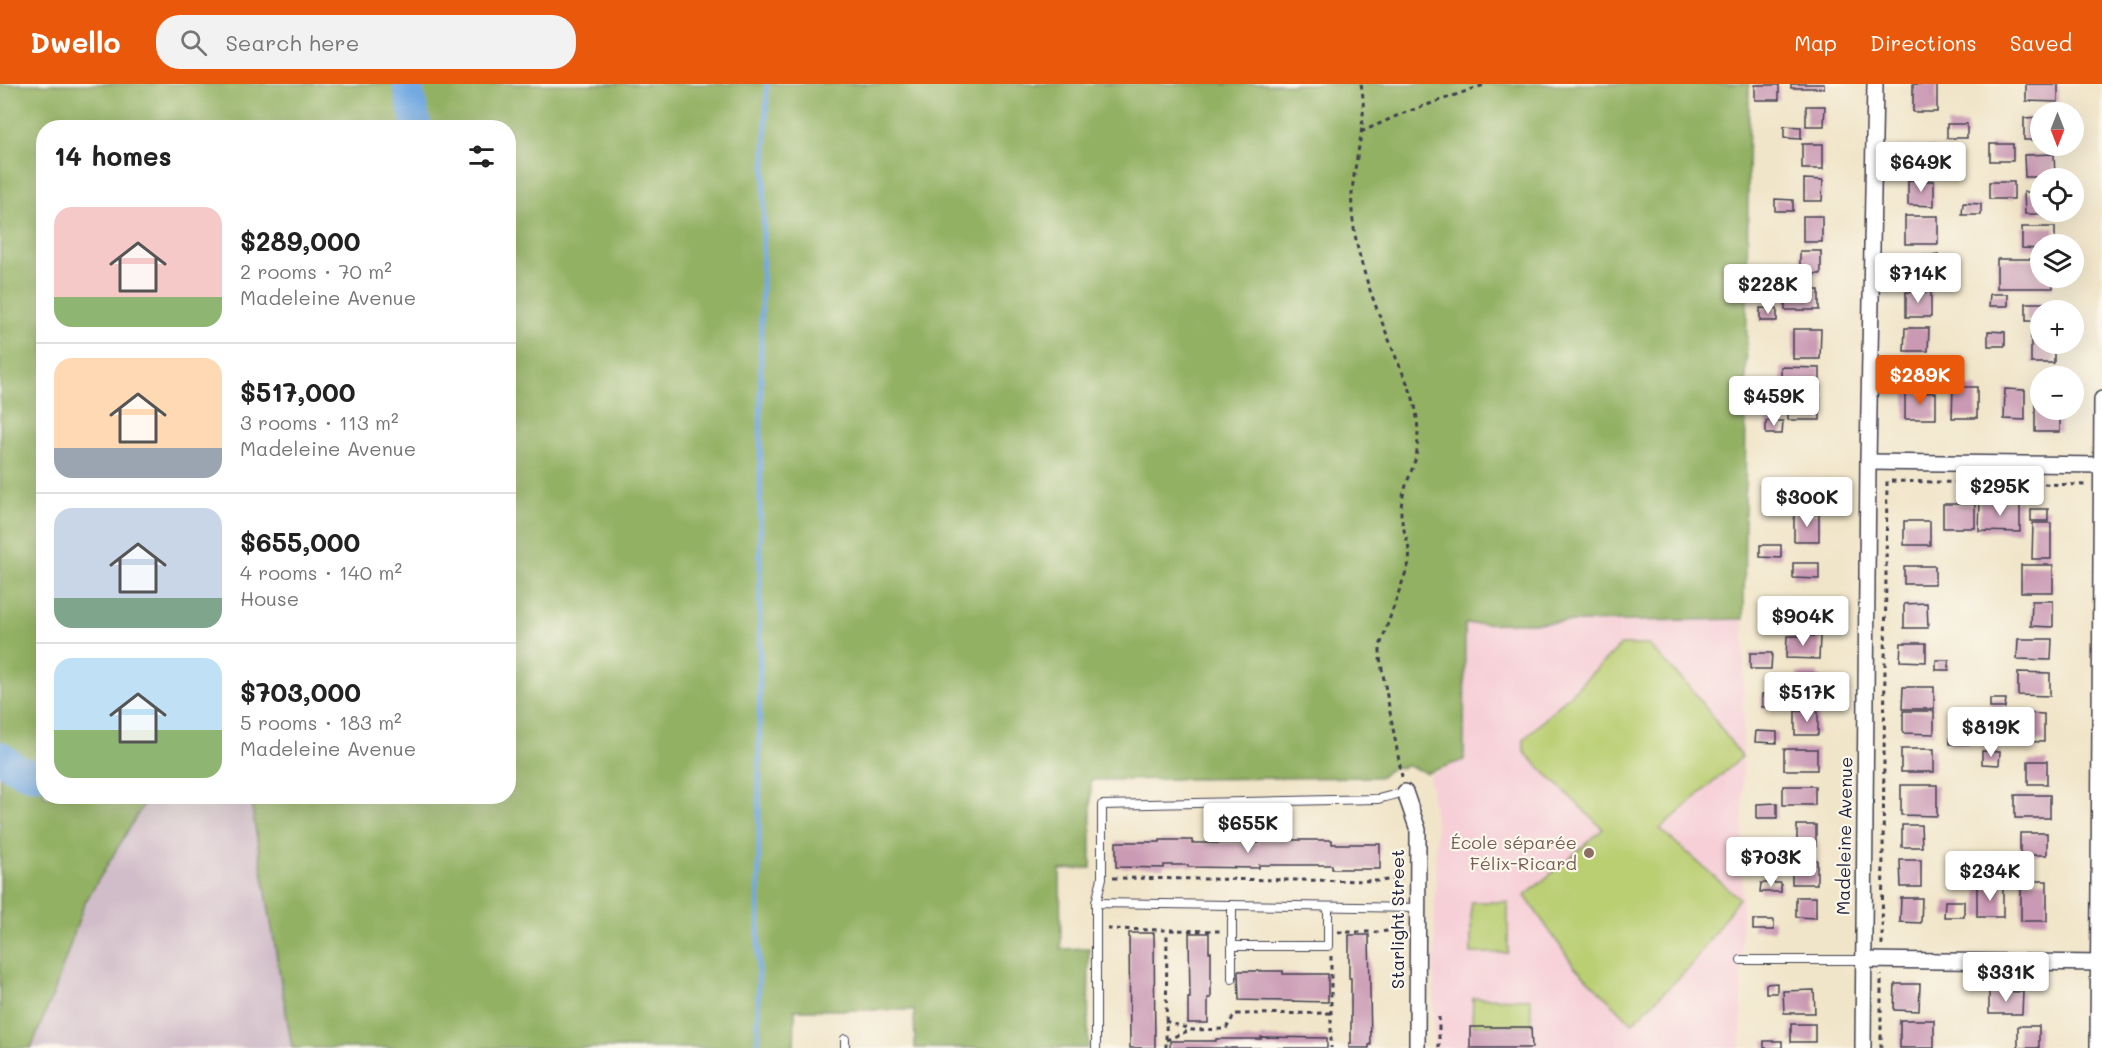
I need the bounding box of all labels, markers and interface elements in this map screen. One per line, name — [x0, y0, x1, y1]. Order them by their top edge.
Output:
search box — [156, 15, 576, 69]
text: Dwello — [30, 24, 120, 60]
icon: search — [177, 26, 210, 59]
text: Search here — [225, 28, 359, 57]
text: Map — [1794, 29, 1837, 56]
text: Directions — [1870, 29, 1977, 56]
text: Saved — [2010, 29, 2072, 56]
north arrow — [2030, 102, 2084, 156]
map controls — [2030, 102, 2084, 420]
text: 14 homes — [54, 139, 172, 173]
icon: filters — [465, 140, 498, 173]
pin: $649K — [1879, 142, 1963, 193]
text: $649K — [1890, 148, 1952, 174]
button: locate — [2030, 168, 2084, 222]
text: $289,000 — [240, 224, 360, 258]
icon: home — [102, 231, 174, 303]
button: layers — [2030, 234, 2084, 288]
pin: $714K — [1876, 253, 1960, 304]
text: 2 rooms · 70 m² — [240, 258, 392, 284]
text: $714K — [1889, 259, 1947, 285]
pin: $228K — [1726, 264, 1810, 315]
text: $228K — [1738, 270, 1798, 296]
text: Madeleine Avenue — [240, 284, 416, 310]
button: + — [2030, 300, 2084, 354]
pin: $289K — [1878, 355, 1962, 406]
text: $289K — [1889, 361, 1951, 387]
button: − — [2030, 366, 2084, 420]
text: $517,000 — [240, 375, 355, 409]
pin: $459K — [1732, 376, 1816, 427]
icon: home — [102, 382, 174, 454]
text: $459K — [1743, 382, 1805, 408]
text: 3 rooms · 113 m² — [240, 409, 399, 435]
text: Madeleine Avenue — [240, 435, 416, 461]
pin: $295K — [1958, 466, 2042, 517]
text: $295K — [1970, 472, 2030, 498]
pin: $300K — [1765, 477, 1849, 528]
text: $300K — [1775, 483, 1839, 509]
text: $655,000 — [240, 525, 360, 559]
icon: home — [102, 532, 174, 604]
text: 4 rooms · 140 m² — [240, 559, 402, 585]
text: House — [240, 585, 299, 611]
pin: $904K — [1761, 596, 1845, 647]
text: $904K — [1771, 602, 1835, 628]
pin: $517K — [1765, 672, 1849, 723]
text: $703,000 — [240, 675, 361, 709]
text: $517K — [1778, 678, 1836, 704]
icon: home — [102, 682, 174, 754]
pin: $819K — [1949, 707, 2033, 758]
text: 5 rooms · 183 m² — [240, 709, 402, 735]
text: $819K — [1962, 713, 2020, 739]
text: Madeleine Avenue — [240, 735, 416, 761]
street label: Madeleine Avenue — [1831, 757, 1857, 915]
pin: $655K — [1206, 803, 1290, 854]
text: $655K — [1218, 809, 1278, 835]
place label: École séparée Félix-Ricard — [1450, 830, 1577, 875]
pin: $703K — [1729, 837, 1813, 888]
text: $703K — [1740, 843, 1802, 869]
marker: École séparée Félix-Ricard — [1582, 846, 1596, 860]
street label: Starlight Street — [1385, 849, 1409, 989]
pin: $234K — [1948, 851, 2032, 902]
text: $234K — [1959, 857, 2021, 883]
pin: $331K — [1964, 952, 2048, 1003]
text: $331K — [1977, 958, 2035, 984]

